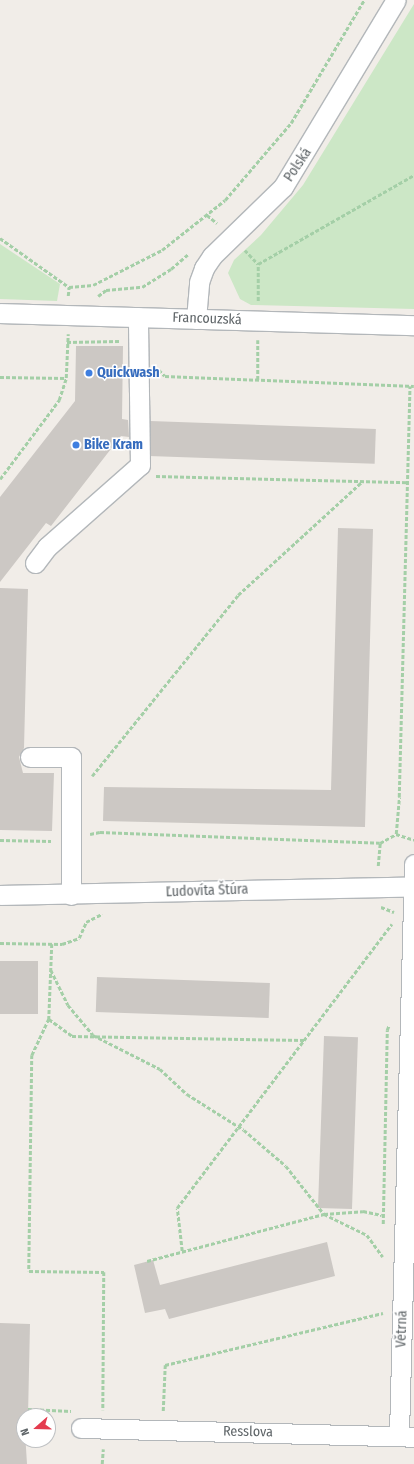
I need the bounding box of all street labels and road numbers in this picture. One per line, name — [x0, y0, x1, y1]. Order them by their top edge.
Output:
street label: Polská — [281, 145, 315, 185]
street label: Francouzská — [172, 309, 242, 329]
street label: Ľudovíta Štúra — [165, 881, 249, 901]
street label: Větrná — [393, 1310, 411, 1348]
street label: Resslova — [223, 1423, 273, 1441]

